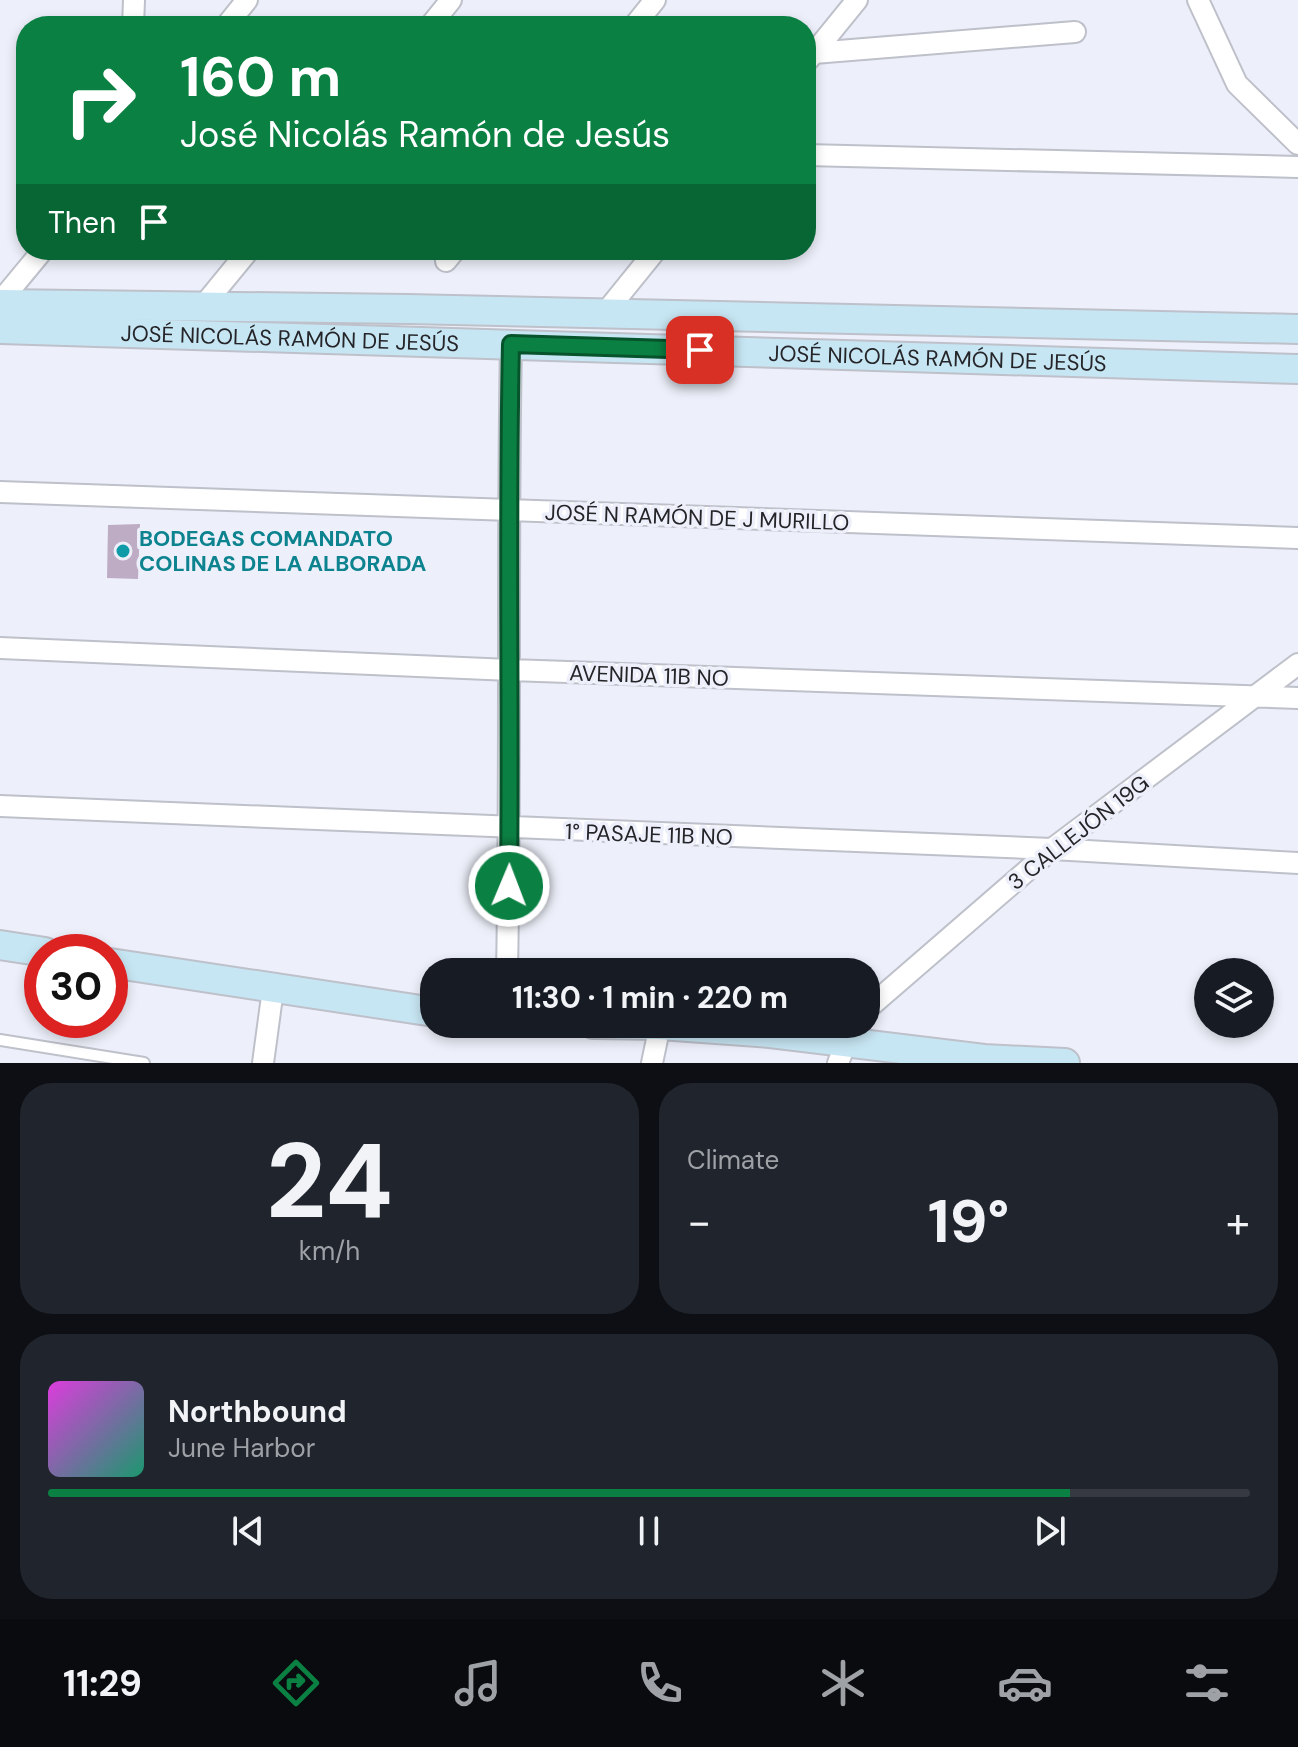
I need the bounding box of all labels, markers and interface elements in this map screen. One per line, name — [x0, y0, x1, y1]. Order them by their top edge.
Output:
text: 160 m — [180, 40, 341, 113]
icon: right — [48, 48, 152, 152]
text: José Nicolás Ramón de Jesús — [180, 111, 670, 158]
icon: arrive — [132, 200, 176, 244]
text: Then — [48, 203, 116, 242]
pin — [666, 316, 734, 384]
street label: JOSÉ NICOLÁS RAMÓN DE JESÚS — [120, 319, 459, 358]
icon: arrive — [678, 328, 722, 372]
street label: JOSÉ NICOLÁS RAMÓN DE JESÚS — [768, 339, 1107, 378]
street label: JOSÉ N RAMÓN DE J MURILLO — [544, 498, 850, 537]
place label: BODEGAS COMANDATO COLINAS DE LA ALBORADA — [139, 524, 427, 578]
marker: BODEGAS COMANDATO COLINAS DE LA ALBORADA — [114, 542, 132, 560]
street label: AVENIDA 11B NO — [569, 658, 729, 693]
street label: 3 CALLEJÓN 19G — [1002, 768, 1155, 896]
street label: 1° PASAJE 11B NO — [565, 817, 733, 852]
position arrow — [467, 844, 551, 928]
speed limit sign: 30 — [24, 934, 128, 1038]
map controls — [1194, 958, 1274, 1038]
button: layers — [1194, 958, 1274, 1038]
text: 11:30 · 1 min · 220 m — [512, 978, 788, 1017]
text: 24 — [266, 1114, 393, 1249]
text: Climate — [687, 1143, 779, 1177]
text: 19° — [928, 1182, 1009, 1261]
text: − — [687, 1193, 711, 1251]
text: + — [1226, 1193, 1250, 1251]
text: km/h — [299, 1234, 360, 1268]
text: Northbound — [168, 1392, 347, 1431]
text: June Harbor — [168, 1431, 315, 1465]
icon: previous — [226, 1509, 270, 1553]
icon: pause — [627, 1509, 671, 1553]
icon: next — [1028, 1509, 1072, 1553]
icon: directions — [268, 1655, 324, 1711]
icon: music — [450, 1655, 506, 1711]
icon: phone — [632, 1655, 688, 1711]
icon: climate — [815, 1655, 871, 1711]
icon: car — [997, 1655, 1053, 1711]
icon: filters — [1179, 1655, 1235, 1711]
text: 11:29 — [63, 1660, 142, 1707]

